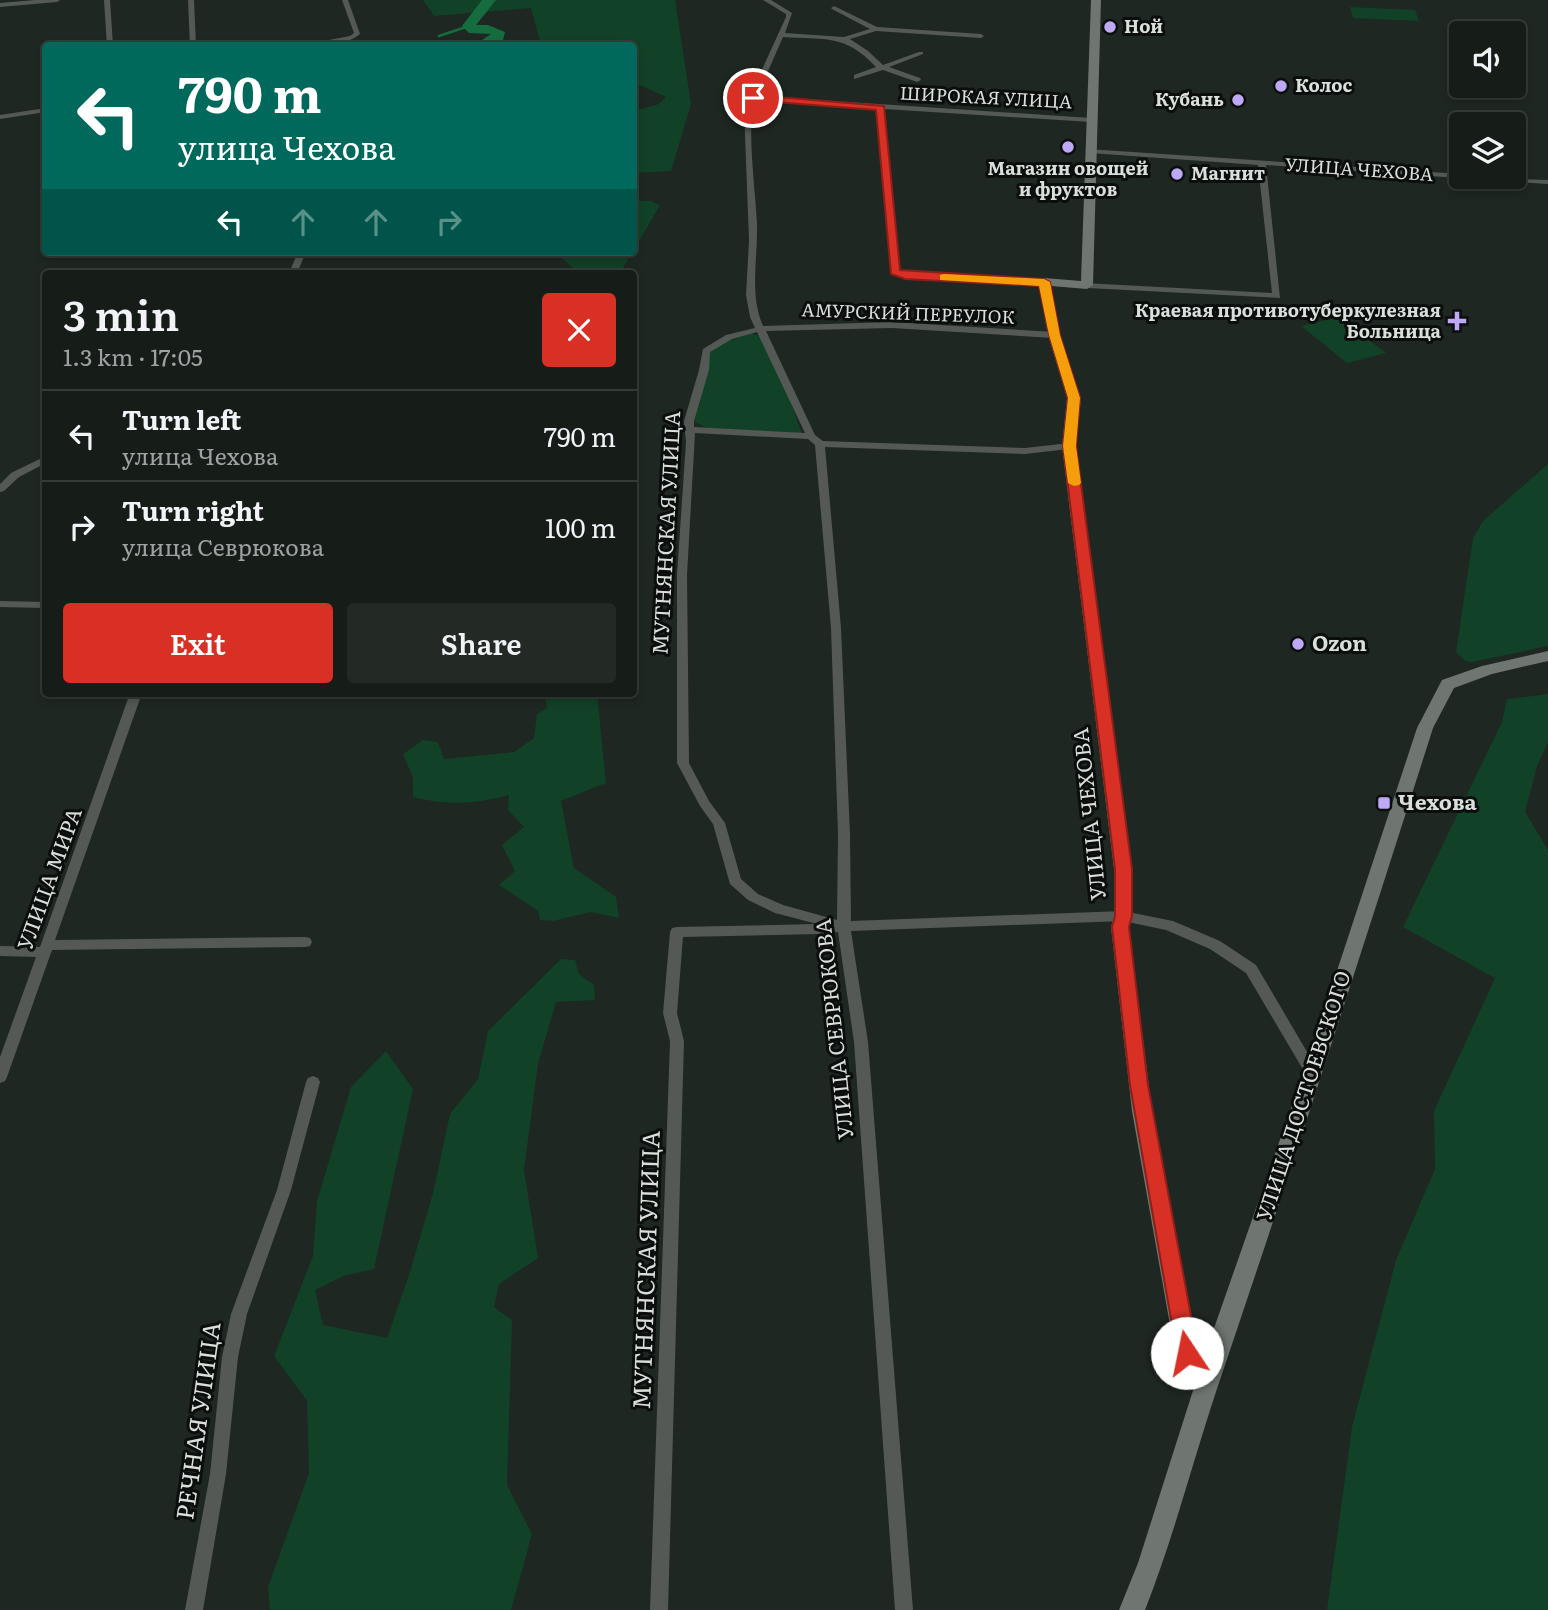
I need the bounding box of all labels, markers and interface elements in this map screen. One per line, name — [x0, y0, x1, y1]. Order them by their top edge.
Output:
place label: Ной — [1124, 12, 1163, 39]
marker: Ной — [1102, 19, 1118, 35]
map controls — [1449, 21, 1526, 189]
button: sound — [1449, 21, 1526, 98]
text: 790 m — [178, 55, 322, 128]
pin — [723, 68, 783, 128]
icon: left — [63, 70, 154, 161]
place label: Колос — [1295, 71, 1353, 98]
marker: Колос — [1273, 78, 1289, 94]
icon: arrive — [734, 79, 772, 117]
street label: ШИРОКАЯ УЛИЦА — [899, 79, 1073, 114]
place label: Кубань — [1155, 85, 1224, 112]
marker: Кубань — [1230, 92, 1246, 108]
button: layers — [1449, 112, 1526, 189]
text: улица Чехова — [178, 122, 395, 170]
marker: Магазин овощей и фруктов — [1060, 139, 1076, 155]
street label: УЛИЦА ЧЕХОВА — [1284, 150, 1434, 187]
place label: Магазин овощей и фруктов — [988, 154, 1149, 202]
place label: Магнит — [1191, 159, 1265, 186]
marker: Магнит — [1169, 166, 1185, 182]
icon: left — [211, 203, 249, 241]
icon: ahead — [284, 203, 322, 241]
icon: ahead — [357, 203, 395, 241]
icon: right — [430, 203, 468, 241]
text: 3 min — [63, 282, 179, 344]
button: close — [542, 293, 616, 367]
street label: АМУРСКИЙ ПЕРЕУЛОК — [801, 295, 1015, 330]
place label: Краевая противотуберкулезная Больница — [1135, 296, 1442, 344]
marker: Краевая противотуберкулезная Больница — [1447, 311, 1467, 331]
text: 1.3 km · 17:05 — [63, 339, 203, 373]
text: Turn left — [122, 399, 241, 438]
street label: МУТНЯНСКАЯ УЛИЦА — [643, 410, 686, 656]
text: 790 m — [544, 416, 616, 455]
icon: left — [63, 417, 101, 455]
text: улица Чехова — [122, 438, 278, 472]
text: Turn right — [122, 490, 264, 529]
text: 100 m — [545, 507, 616, 546]
icon: right — [63, 508, 101, 546]
text: улица Севрюкова — [122, 529, 324, 563]
button: Exit — [63, 603, 333, 683]
button: Share — [347, 603, 616, 683]
place label: Ozon — [1312, 626, 1367, 657]
marker: Ozon — [1290, 636, 1306, 652]
street label: УЛИЦА ЧЕХОВА — [1063, 726, 1112, 902]
place label: Чехова — [1398, 785, 1478, 816]
marker: Чехова — [1376, 795, 1392, 811]
street label: УЛИЦА МИРА — [8, 802, 88, 954]
street label: УЛИЦА СЕВРЮКОВА — [805, 917, 860, 1141]
street label: УЛИЦА ДОСТОЕВСКОГО — [1247, 966, 1357, 1224]
street label: МУТНЯНСКАЯ УЛИЦА — [622, 1129, 667, 1410]
position arrow — [1150, 1316, 1224, 1390]
street label: РЕЧНАЯ УЛИЦА — [165, 1319, 228, 1522]

